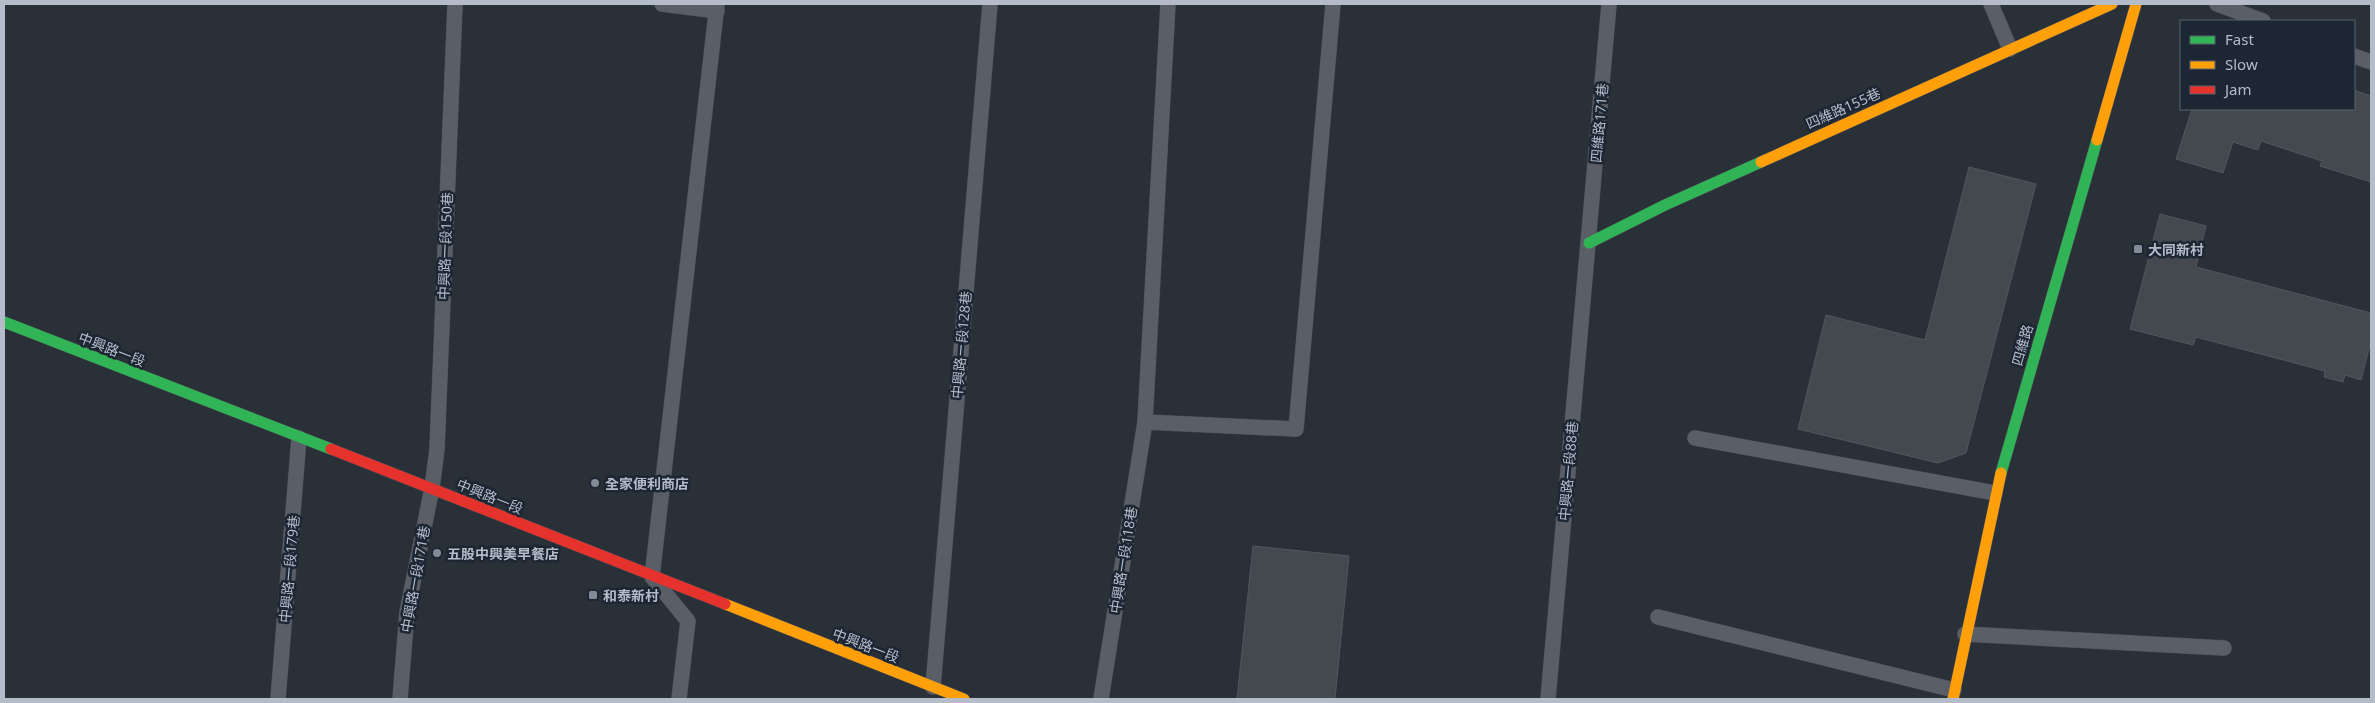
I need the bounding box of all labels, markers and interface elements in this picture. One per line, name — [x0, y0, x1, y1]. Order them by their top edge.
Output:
legend — [2180, 20, 2355, 110]
text: Fast — [2225, 29, 2254, 49]
text: Slow — [2225, 54, 2258, 74]
text: Jam — [2223, 79, 2252, 99]
street label: 四維路171巷 — [1586, 82, 1612, 164]
street label: 四維路155巷 — [1803, 83, 1883, 133]
street label: 中興路一段150巷 — [434, 192, 456, 300]
place label: 大同新村 — [2148, 240, 2204, 259]
marker: 大同新村 — [2132, 243, 2144, 255]
street label: 中興路ㄧ段128巷 — [947, 290, 975, 400]
street label: 四維路 — [2007, 322, 2037, 368]
street label: 中興路一段 — [76, 328, 148, 370]
street label: 中興路一段88巷 — [1554, 420, 1582, 522]
street label: 中興路一段 — [454, 474, 526, 518]
place label: 全家便利商店 — [605, 474, 689, 493]
marker: 全家便利商店 — [589, 477, 601, 489]
street label: 中興路一段118巷 — [1105, 505, 1141, 615]
street label: 中興路一段179巷 — [275, 514, 303, 624]
street label: 中興路一段171巷 — [396, 524, 434, 634]
place label: 五股中興美早餐店 — [447, 544, 559, 563]
marker: 五股中興美早餐店 — [431, 547, 443, 559]
place label: 和泰新村 — [603, 586, 659, 605]
marker: 和泰新村 — [587, 589, 599, 601]
street label: 中興路一段 — [830, 624, 902, 666]

